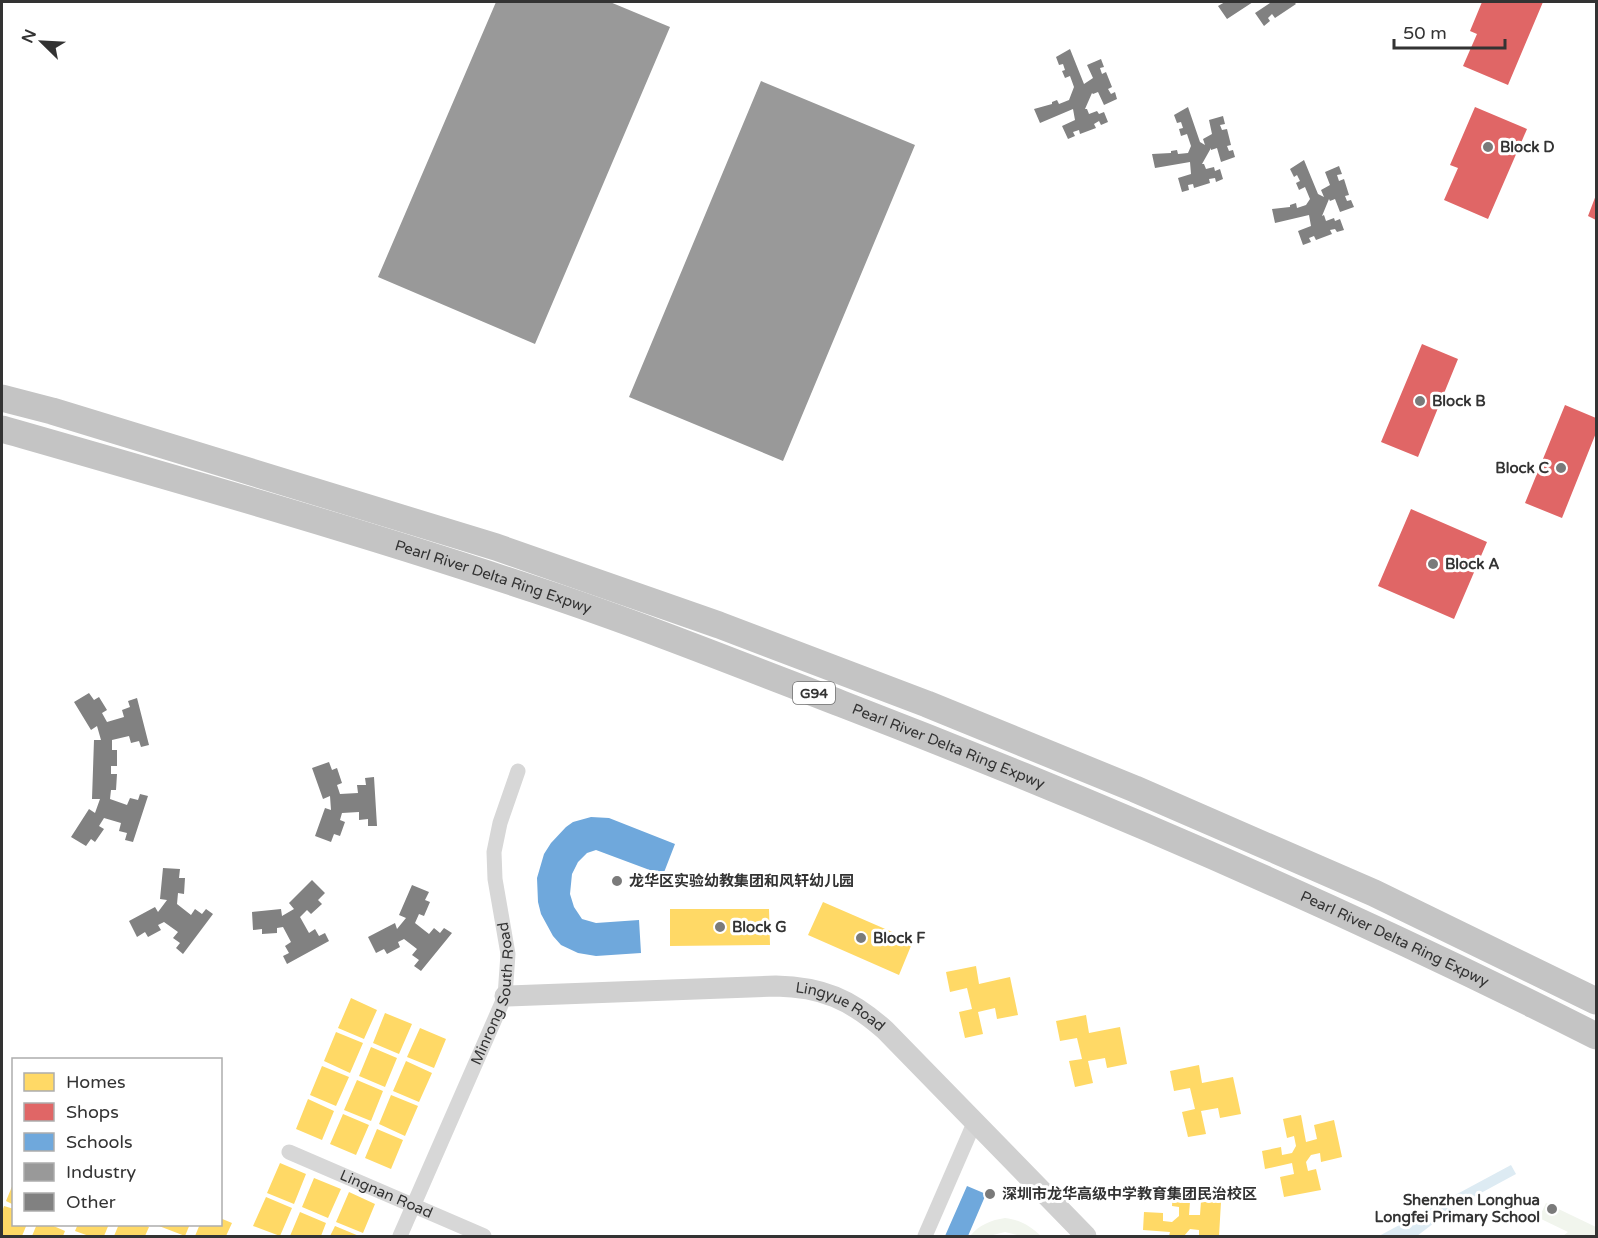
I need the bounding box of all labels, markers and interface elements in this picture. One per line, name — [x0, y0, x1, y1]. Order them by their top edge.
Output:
north arrow — [12, 12, 72, 72]
scale bar — [1394, 12, 1505, 50]
text: 50 m — [1403, 22, 1447, 44]
text: N — [17, 26, 41, 46]
place label: Block D — [1500, 138, 1554, 156]
marker: Block D — [1481, 140, 1495, 154]
place label: Block B — [1432, 392, 1486, 410]
marker: Block B — [1413, 394, 1427, 408]
place label: Block C — [1495, 459, 1550, 477]
marker: Block C — [1554, 461, 1568, 475]
street label: Pearl River Delta Ring Expwy — [393, 536, 594, 617]
place label: Block A — [1445, 555, 1499, 573]
marker: Block A — [1426, 557, 1440, 571]
road number: G94 — [793, 682, 835, 704]
street label: Pearl River Delta Ring Expwy — [850, 700, 1048, 793]
place label: 龙华区实验幼教集团和风轩幼儿园 — [629, 872, 854, 890]
marker: 龙华区实验幼教集团和风轩幼儿园 — [610, 874, 624, 888]
street label: Pearl River Delta Ring Expwy — [1298, 887, 1492, 991]
place label: Block G — [732, 918, 787, 936]
marker: Block G — [713, 920, 727, 934]
street label: Minrong South Road — [467, 921, 517, 1068]
place label: Block F — [873, 929, 925, 947]
marker: Block F — [854, 931, 868, 945]
street label: Lingyue Road — [795, 978, 889, 1035]
legend — [12, 1058, 222, 1226]
text: Homes — [66, 1071, 126, 1093]
text: Shops — [66, 1101, 119, 1123]
text: Schools — [66, 1131, 133, 1153]
text: Industry — [66, 1161, 137, 1183]
street label: Lingnan Road — [337, 1166, 436, 1222]
place label: 深圳市龙华高级中学教育集团民治校区 — [1002, 1185, 1257, 1203]
marker: 深圳市龙华高级中学教育集团民治校区 — [983, 1187, 997, 1201]
text: Other — [66, 1191, 116, 1213]
place label: Shenzhen Longhua Longfei Primary School — [1375, 1191, 1540, 1227]
marker: Shenzhen Longhua Longfei Primary School — [1545, 1202, 1559, 1216]

